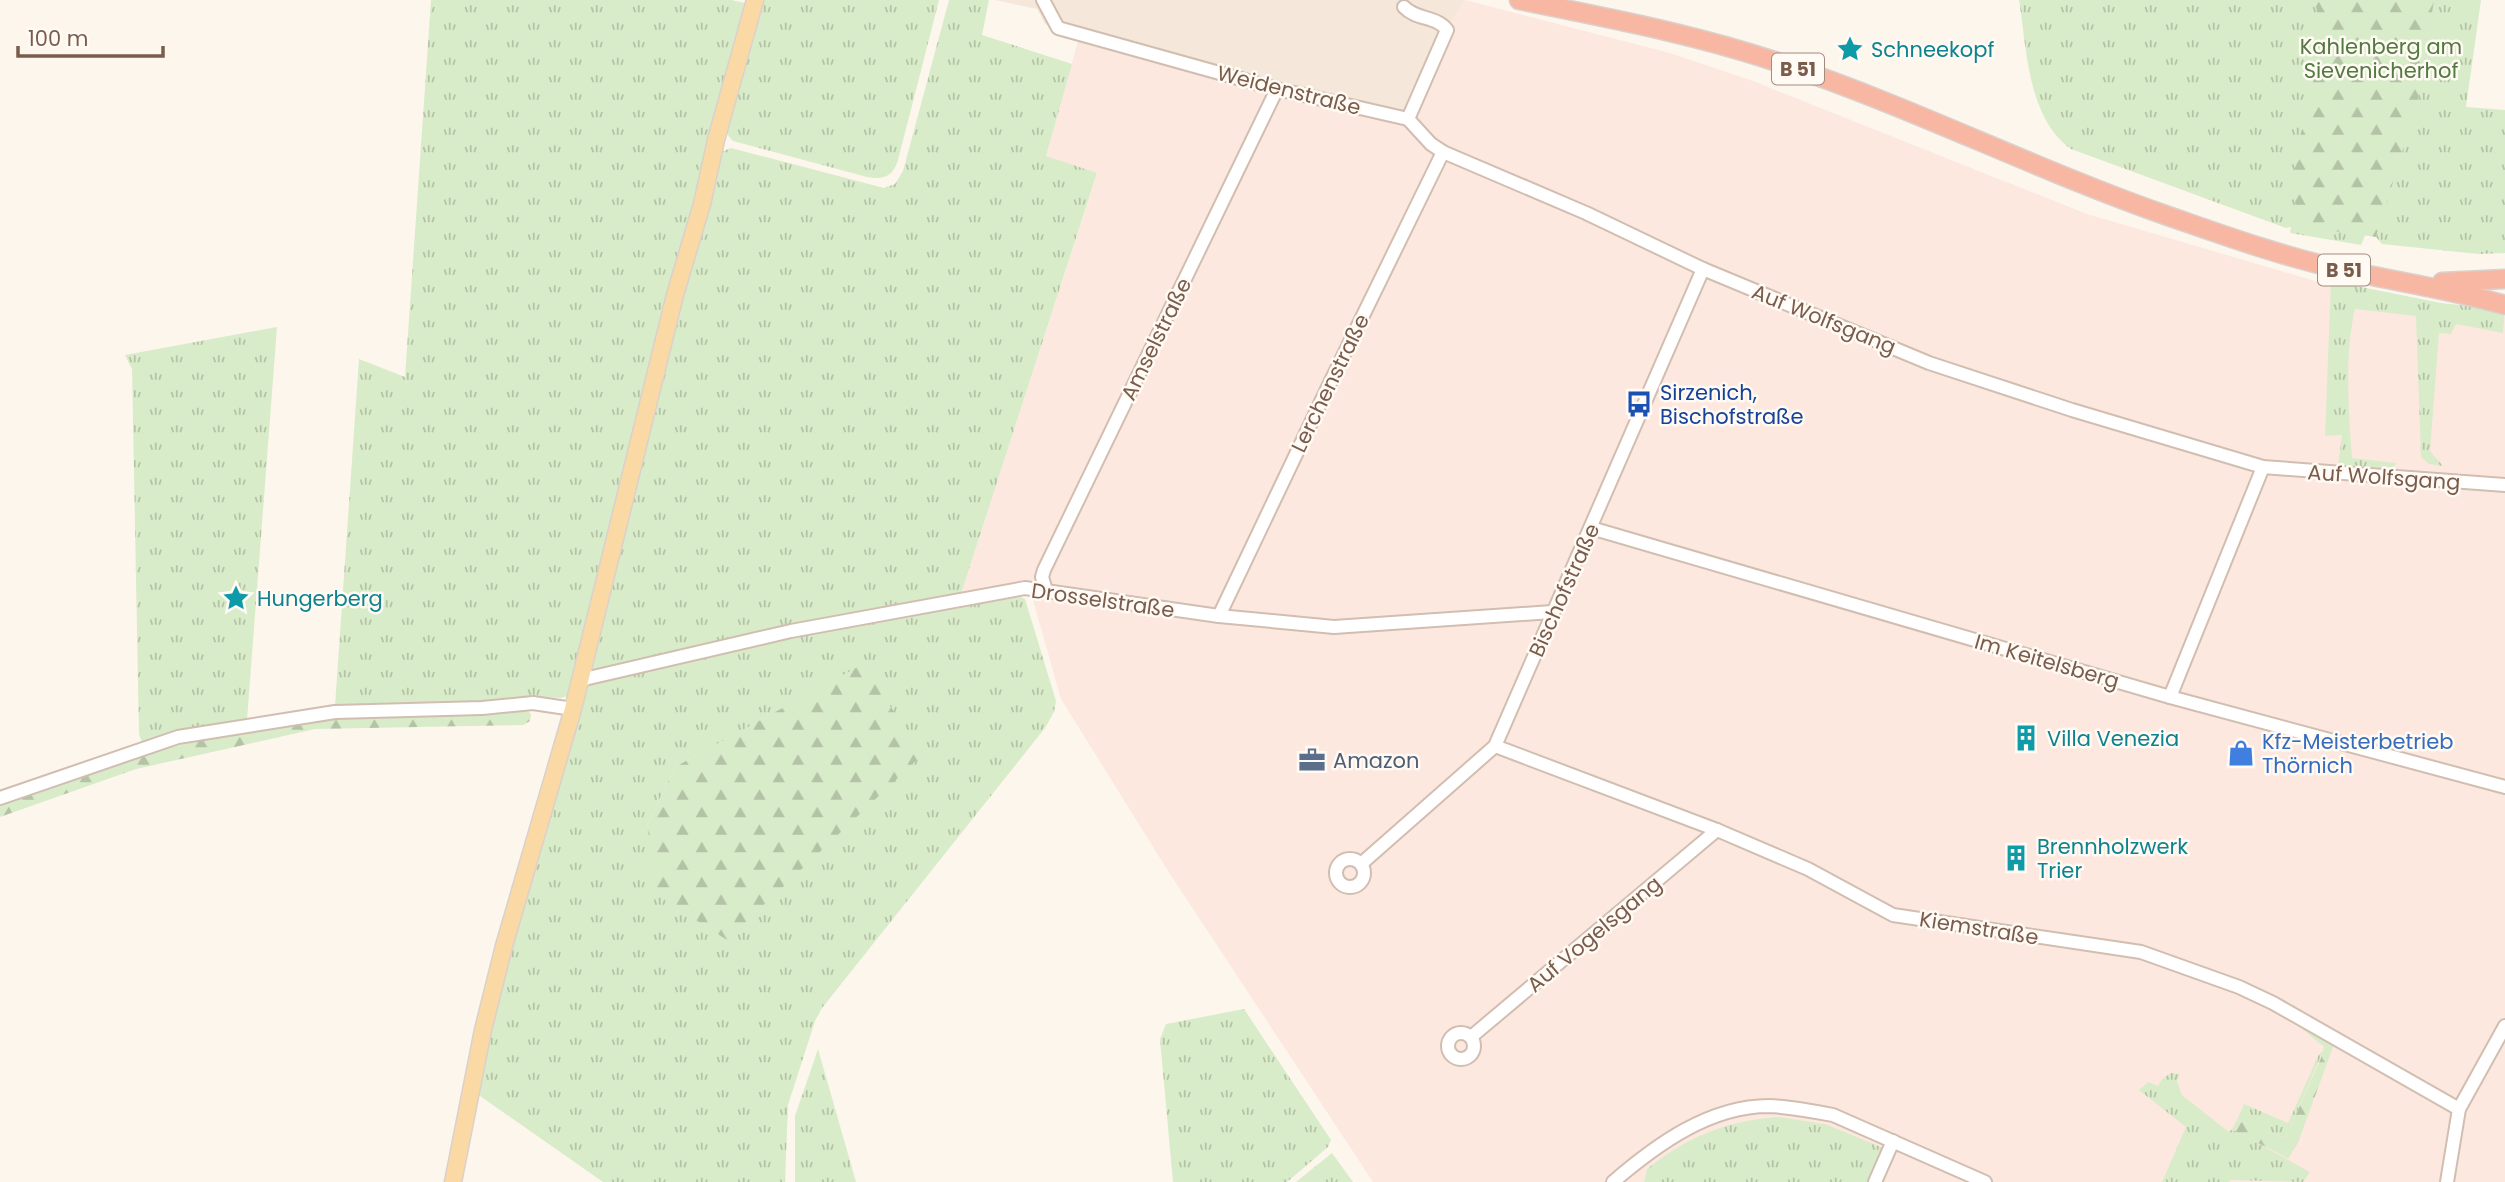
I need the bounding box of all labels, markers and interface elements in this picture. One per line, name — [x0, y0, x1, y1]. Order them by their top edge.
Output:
scale bar — [18, 14, 163, 58]
text: 100 m — [28, 24, 88, 53]
park label: Kahlenberg am Sievenicherhof — [2300, 32, 2462, 85]
place icon: Schneekopf — [1835, 34, 1865, 64]
place label: Schneekopf — [1871, 35, 1994, 64]
road number: B 51 — [1772, 54, 1824, 85]
street label: Weidenstraße — [1214, 58, 1364, 122]
road number: B 51 — [2318, 254, 2370, 286]
street label: Amselstraße — [1114, 273, 1198, 405]
street label: Auf Wolfsgang — [1748, 277, 1900, 361]
street label: Lerchenstraße — [1284, 309, 1376, 457]
place label: Sirzenich, Bischofstraße — [1660, 378, 1804, 431]
bus stop icon: Sirzenich, Bischofstraße — [1624, 389, 1654, 419]
street label: Auf Wolfsgang — [2307, 457, 2461, 497]
street label: Bischofstraße — [1522, 519, 1606, 661]
street label: Drosselstraße — [1030, 576, 1176, 624]
place icon: Hungerberg — [221, 583, 251, 613]
place label: Hungerberg — [257, 584, 383, 613]
street label: Im Keitelsberg — [1971, 626, 2123, 696]
building icon: Villa Venezia — [2011, 723, 2041, 753]
place label: Villa Venezia — [2047, 724, 2179, 753]
place label: Kfz-Meisterbetrieb Thörnich — [2262, 727, 2453, 780]
shop icon: Kfz-Meisterbetrieb Thörnich — [2226, 738, 2256, 768]
office icon: Amazon — [1297, 745, 1327, 775]
place label: Amazon — [1333, 746, 1419, 775]
place label: Brennholzwerk Trier — [2037, 832, 2188, 885]
building icon: Brennholzwerk Trier — [2001, 843, 2031, 873]
street label: Auf Vogelsgang — [1521, 869, 1667, 999]
street label: Kiemstraße — [1917, 904, 2041, 952]

